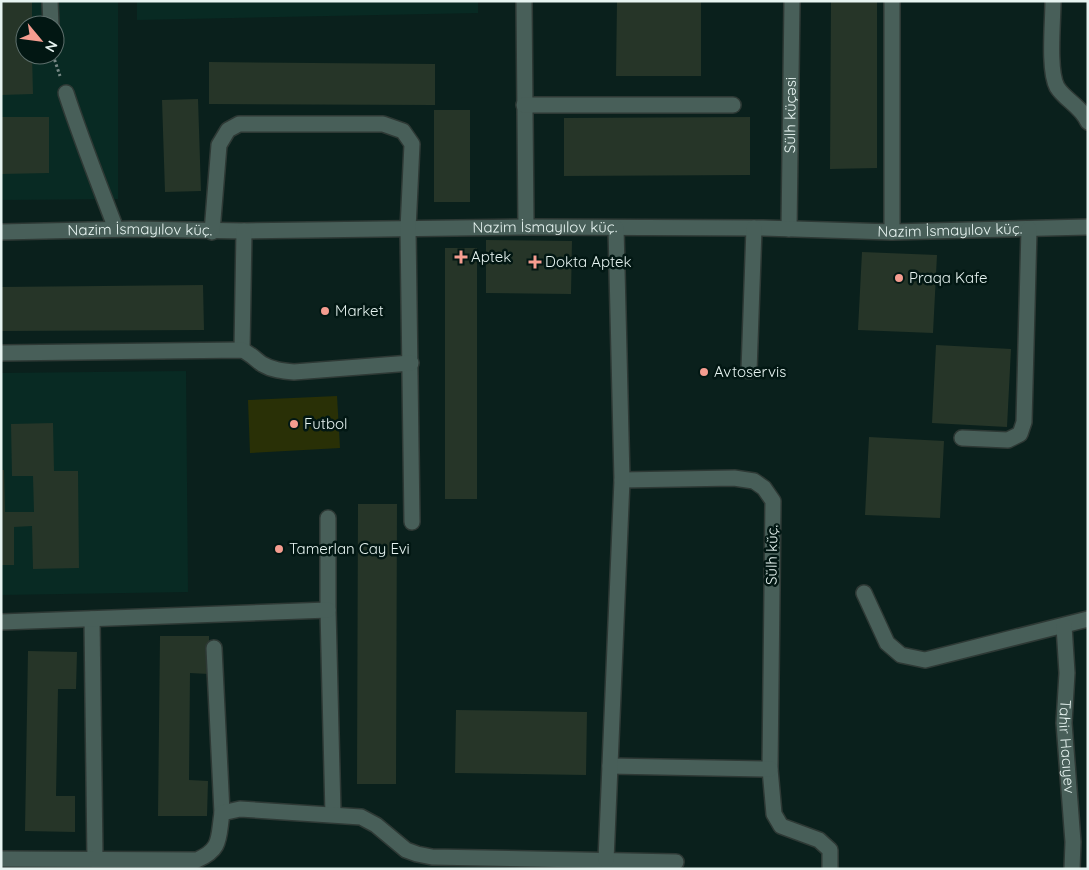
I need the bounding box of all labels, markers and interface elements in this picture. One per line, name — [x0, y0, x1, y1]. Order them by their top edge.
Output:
north arrow — [15, 15, 65, 65]
text: N — [41, 37, 62, 55]
street label: Sülh küçəsi — [780, 77, 800, 153]
street label: Nazim İsmayılov küç. — [472, 217, 617, 237]
street label: Nazim İsmayılov küç. — [67, 219, 213, 239]
street label: Nazim İsmayılov küç. — [877, 219, 1023, 241]
place label: Aptek — [471, 247, 511, 266]
marker: Aptek — [455, 251, 467, 263]
place label: Dokta Aptek — [545, 252, 632, 271]
marker: Dokta Aptek — [529, 256, 541, 268]
place label: Praqa Kafe — [909, 268, 987, 287]
marker: Praqa Kafe — [893, 272, 905, 284]
place label: Market — [335, 301, 384, 320]
marker: Market — [319, 305, 331, 317]
place label: Avtoservis — [714, 362, 786, 381]
marker: Avtoservis — [698, 366, 710, 378]
place label: Futbol — [304, 414, 348, 433]
marker: Futbol — [288, 418, 300, 430]
street label: Sülh küç. — [761, 525, 782, 585]
place label: Tamerlan Cay Evi — [289, 539, 410, 558]
marker: Tamerlan Cay Evi — [273, 543, 285, 555]
street label: Tahir Hacıyev — [1055, 699, 1079, 794]

